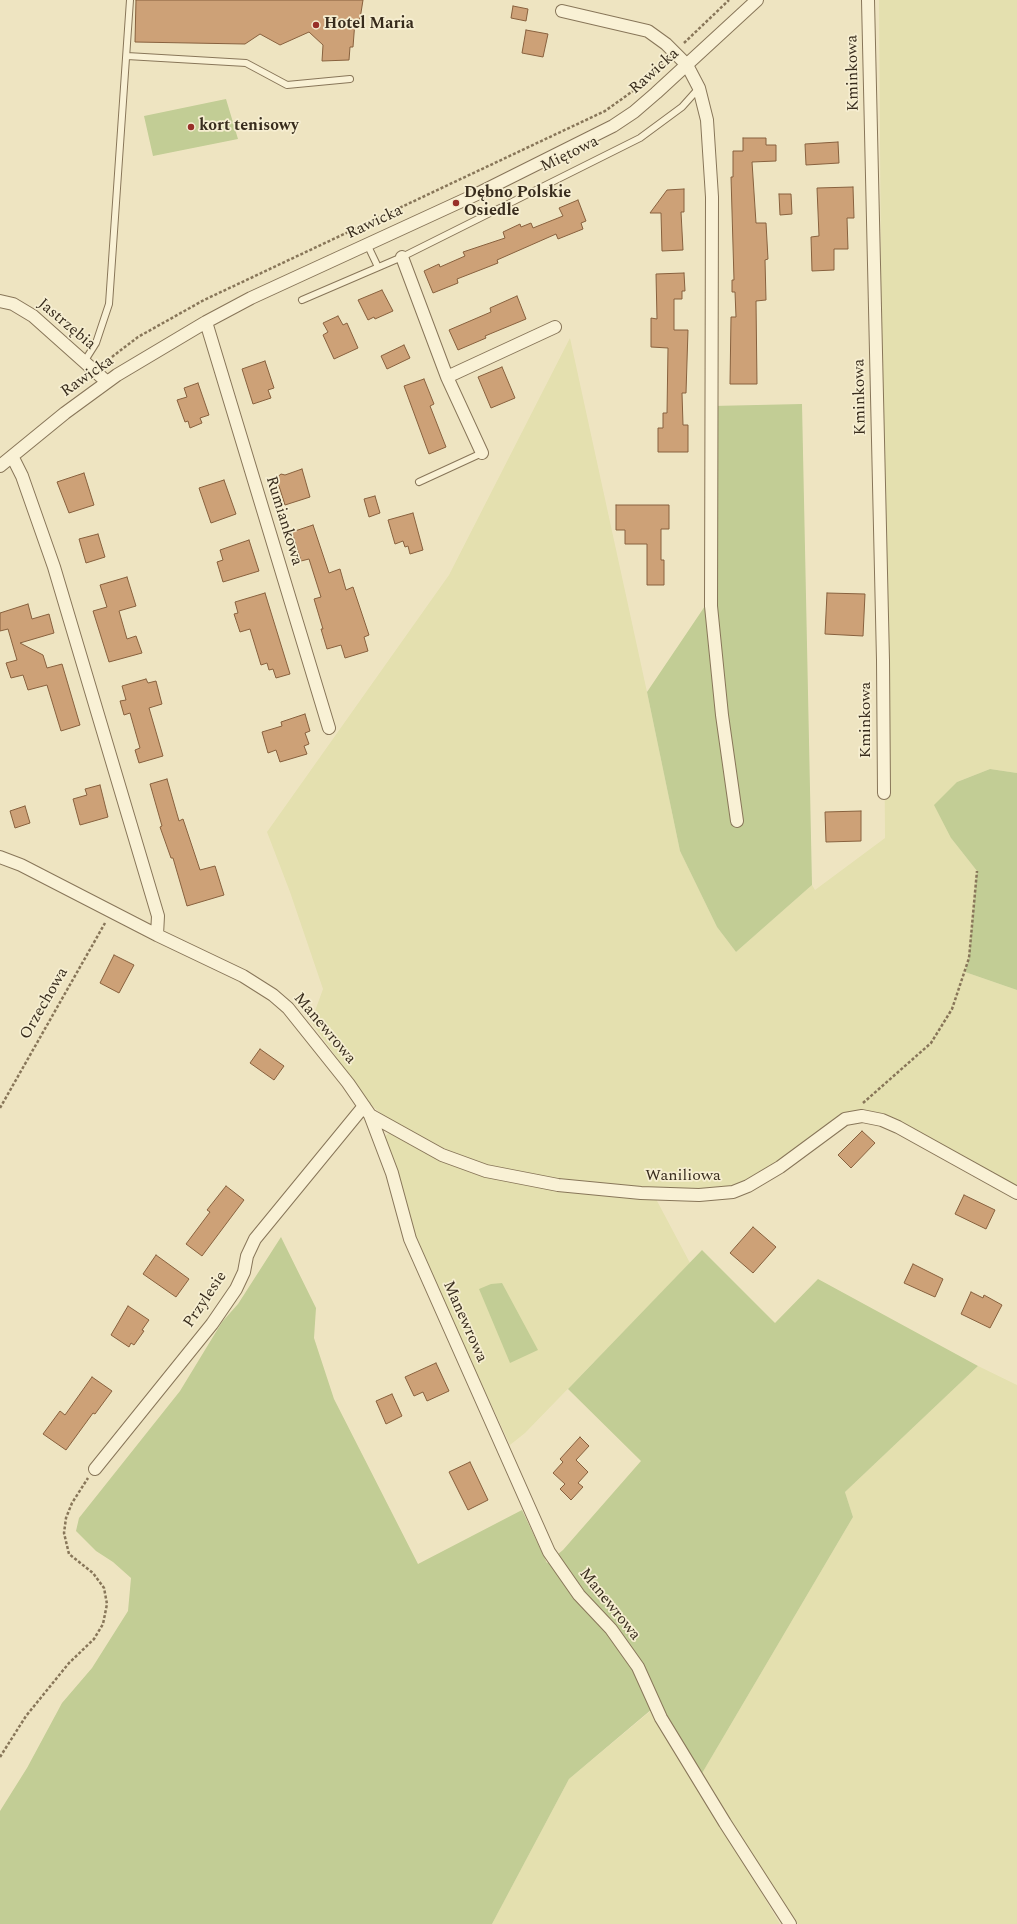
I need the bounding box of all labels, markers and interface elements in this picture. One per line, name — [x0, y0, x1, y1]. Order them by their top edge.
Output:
place label: Hotel Maria — [324, 15, 414, 35]
marker: Hotel Maria — [311, 20, 321, 30]
street label: Kminkowa — [844, 35, 864, 111]
street label: Rawicka — [626, 45, 684, 99]
place label: kort tenisowy — [199, 117, 299, 137]
marker: kort tenisowy — [186, 122, 196, 132]
street label: Miętowa — [538, 133, 602, 177]
place label: Dębno Polskie Osiedle — [464, 184, 571, 222]
marker: Dębno Polskie Osiedle — [451, 198, 461, 208]
street label: Rawicka — [344, 202, 406, 244]
street label: Jastrzębia — [33, 295, 99, 355]
street label: Rawicka — [58, 352, 118, 402]
street label: Kminkowa — [851, 359, 871, 435]
street label: Rumiankowa — [260, 474, 306, 568]
street label: Kminkowa — [857, 682, 877, 758]
street label: Orzechowa — [17, 965, 73, 1043]
street label: Manewrowa — [289, 989, 359, 1069]
street label: Waniliowa — [645, 1167, 721, 1187]
street label: Przylesie — [180, 1268, 232, 1332]
street label: Manewrowa — [438, 1278, 490, 1366]
street label: Manewrowa — [574, 1565, 644, 1645]

